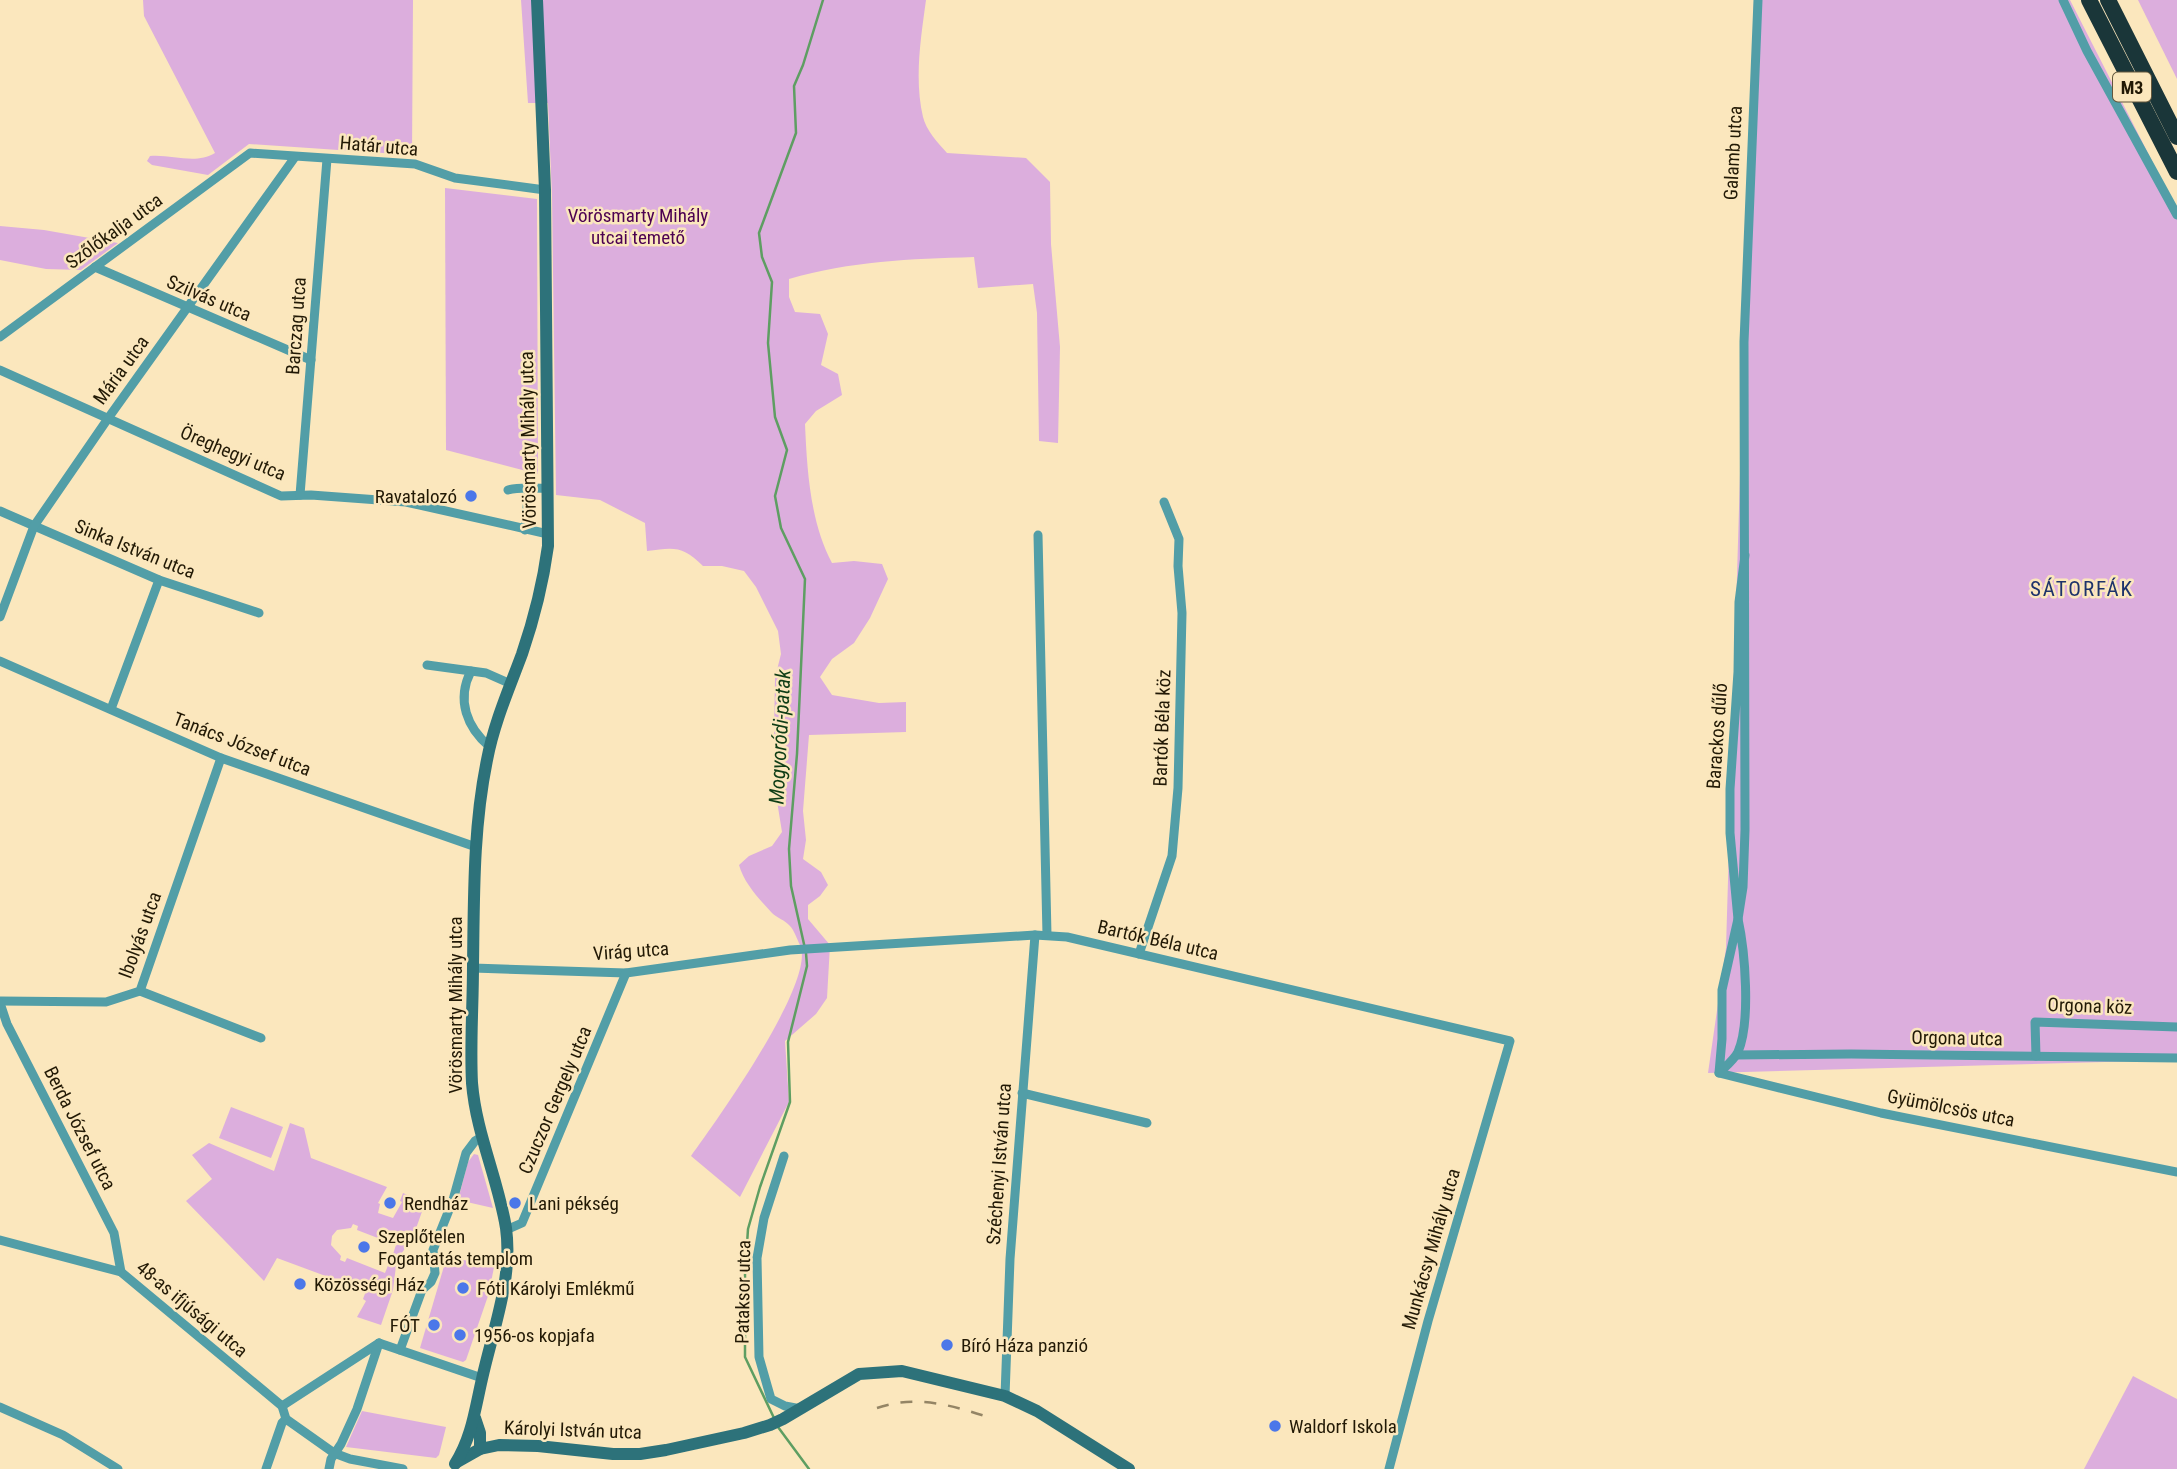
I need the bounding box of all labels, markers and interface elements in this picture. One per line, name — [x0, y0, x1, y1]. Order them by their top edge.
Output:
road number: M3 — [2113, 72, 2151, 102]
street label: Galamb utca — [1719, 105, 1747, 201]
street label: Határ utca — [339, 131, 419, 161]
street label: Szőlőkalja utca — [61, 188, 167, 274]
park label: Vörösmarty Mihály utcai temető — [568, 204, 708, 249]
street label: Szilvás utca — [163, 270, 255, 326]
street label: Barczag utca — [281, 276, 311, 376]
street label: Mária utca — [88, 331, 154, 409]
street label: Vörösmarty Mihály utca — [515, 351, 541, 529]
street label: Öreghegyi utca — [177, 421, 289, 485]
place label: Ravatalozó — [375, 485, 457, 508]
marker: Ravatalozó — [463, 488, 479, 504]
street label: Sinka István utca — [71, 514, 199, 584]
district label: SÁTORFÁK — [2030, 577, 2134, 601]
water label: Mogyoródi-patak — [764, 668, 796, 805]
street label: Bartók Béla köz — [1148, 669, 1176, 787]
street label: Barackos dűlő — [1702, 682, 1732, 790]
street label: Tanács József utca — [170, 707, 314, 781]
street label: Ibolyás utca — [114, 888, 166, 982]
street label: Bartók Béla utca — [1095, 915, 1221, 965]
street label: Vörösmarty Mihály utca — [444, 916, 467, 1094]
street label: Virág utca — [592, 937, 670, 965]
street label: Orgona köz — [2047, 993, 2133, 1019]
street label: Czuczor Gergely utca — [513, 1023, 597, 1177]
street label: Orgona utca — [1911, 1026, 2003, 1050]
street label: Berda József utca — [39, 1062, 121, 1194]
street label: Széchenyi István utca — [982, 1082, 1016, 1246]
street label: Gyümölcsös utca — [1885, 1084, 2017, 1132]
street label: Munkácsy Mihály utca — [1397, 1166, 1465, 1332]
place label: Rendház — [404, 1192, 468, 1215]
place label: Lani pékség — [529, 1192, 619, 1215]
marker: Rendház — [382, 1195, 398, 1211]
marker: Lani pékség — [507, 1195, 523, 1211]
place label: Szeplőtelen Fogantatás templom — [378, 1225, 533, 1270]
marker: Szeplőtelen Fogantatás templom — [356, 1239, 372, 1255]
street label: Pataksor utca — [731, 1240, 755, 1344]
street label: 48-as ifjúsági utca — [132, 1256, 252, 1362]
place label: Közösségi Ház — [314, 1273, 425, 1296]
marker: Közösségi Ház — [292, 1276, 308, 1292]
place label: Fóti Károlyi Emlékmű — [477, 1277, 635, 1300]
marker: Fóti Károlyi Emlékmű — [455, 1280, 471, 1296]
place label: FÓT — [390, 1314, 420, 1337]
marker: FÓT — [426, 1317, 442, 1333]
place label: 1956-os kopjafa — [474, 1324, 595, 1347]
marker: 1956-os kopjafa — [452, 1327, 468, 1343]
place label: Bíró Háza panzió — [961, 1334, 1088, 1357]
marker: Bíró Háza panzió — [939, 1337, 955, 1353]
place label: Waldorf Iskola — [1289, 1415, 1397, 1438]
street label: Károlyi István utca — [504, 1416, 642, 1444]
marker: Waldorf Iskola — [1267, 1418, 1283, 1434]

